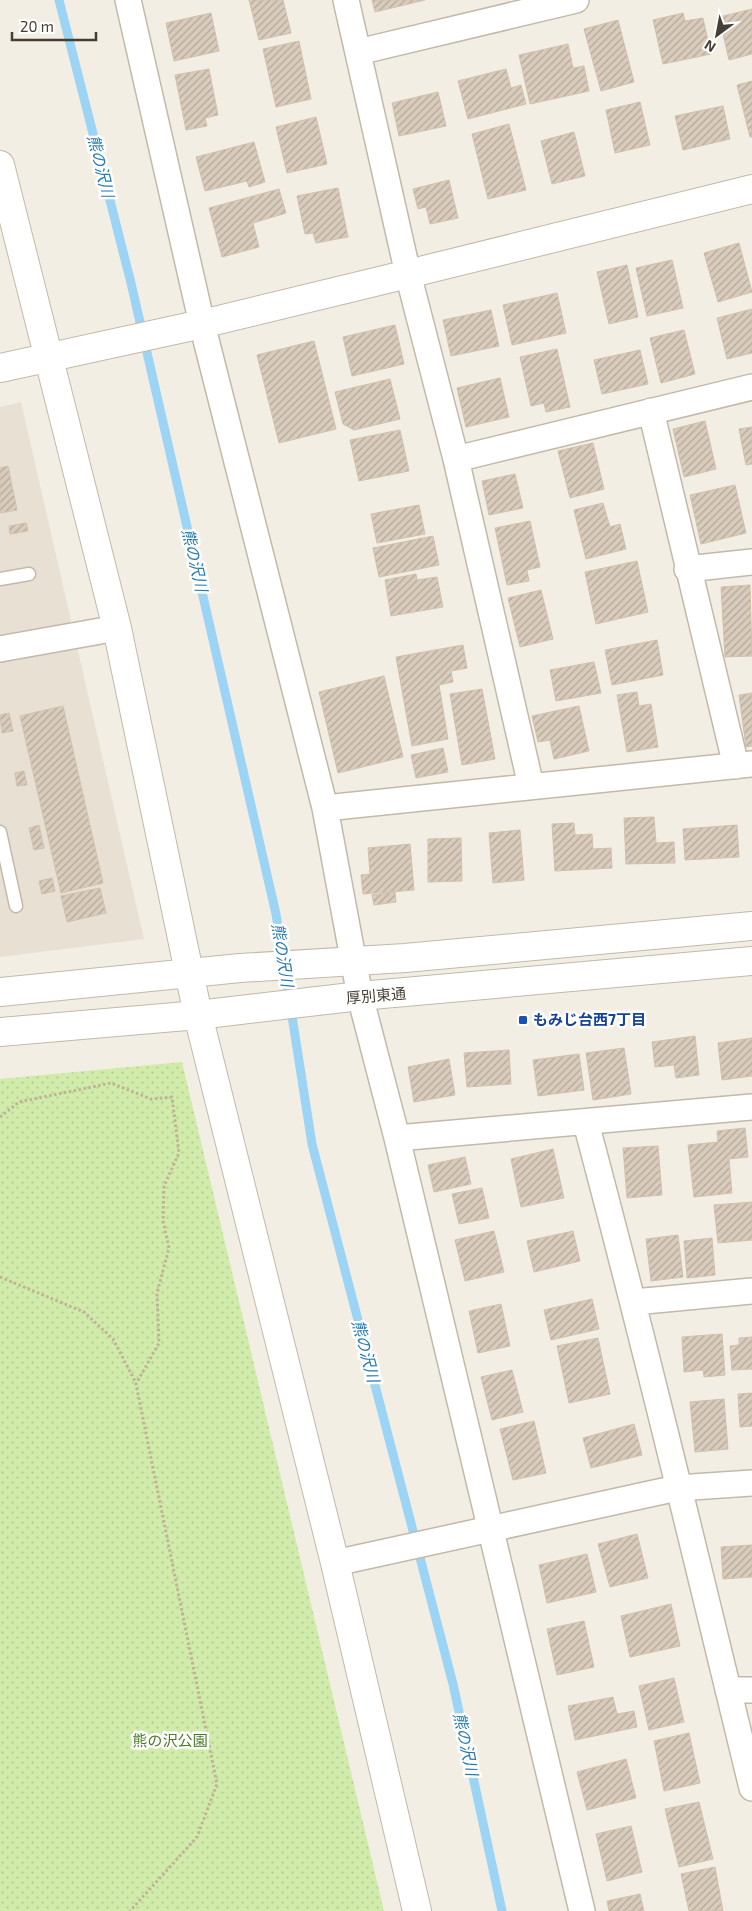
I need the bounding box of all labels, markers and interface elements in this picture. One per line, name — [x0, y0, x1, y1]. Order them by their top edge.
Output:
scale bar — [12, 10, 96, 42]
north arrow — [692, 10, 742, 60]
text: 20 m — [20, 17, 54, 35]
text: N — [701, 37, 719, 56]
water label: 熊の沢川 — [85, 133, 119, 201]
water label: 熊の沢川 — [179, 527, 212, 595]
water label: 熊の沢川 — [269, 922, 298, 990]
street label: 厚別東通 — [345, 983, 407, 1007]
place label: もみじ台西7丁目 — [533, 1010, 646, 1028]
marker: もみじ台西7丁目 — [517, 1014, 529, 1026]
water label: 熊の沢川 — [349, 1317, 384, 1386]
water label: 熊の沢川 — [451, 1711, 483, 1779]
park label: 熊の沢公園 — [132, 1731, 208, 1749]

